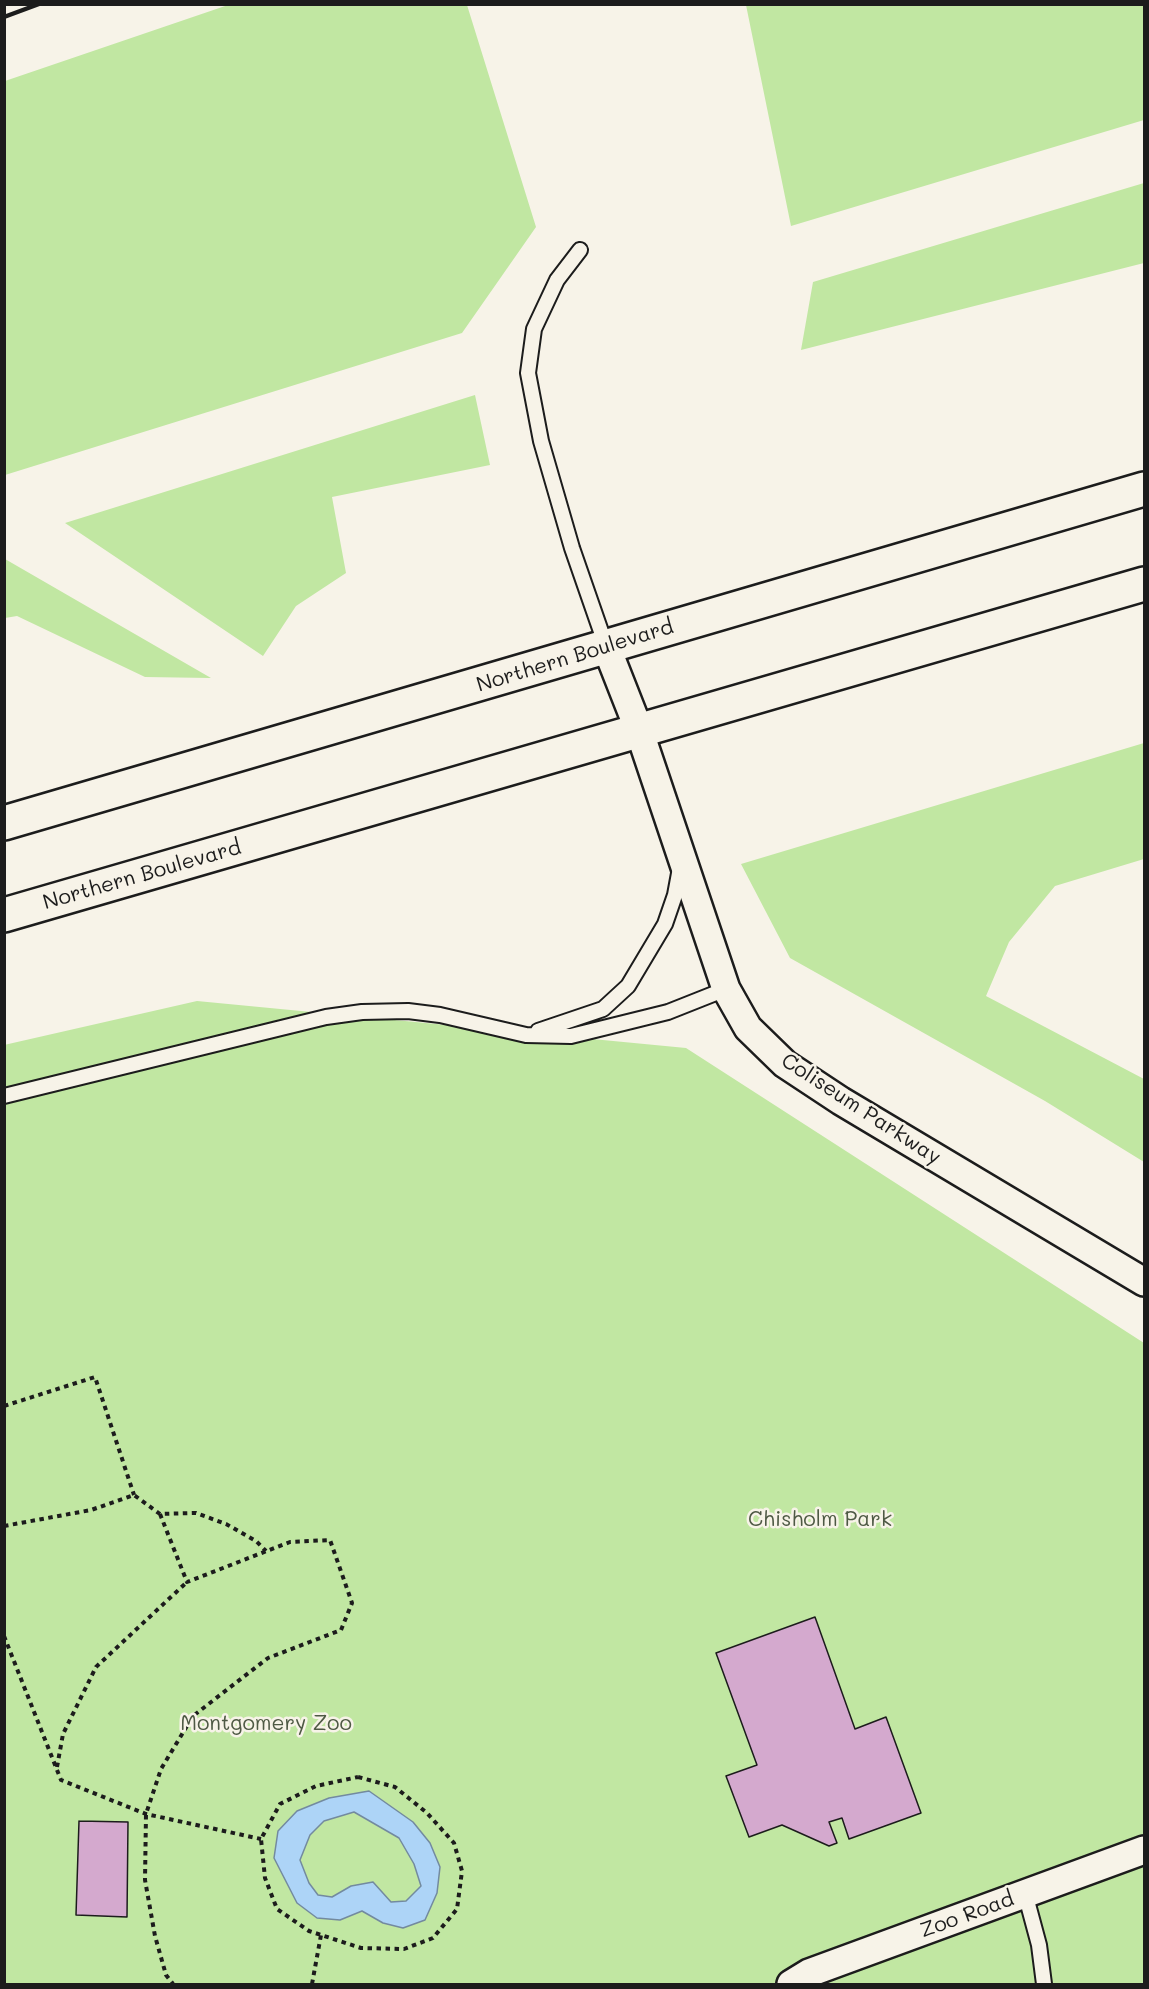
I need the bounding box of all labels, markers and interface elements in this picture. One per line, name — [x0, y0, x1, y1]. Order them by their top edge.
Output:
street label: Northern Boulevard — [473, 614, 677, 698]
street label: Northern Boulevard — [40, 835, 244, 915]
street label: Coliseum Parkway — [776, 1048, 946, 1170]
park label: Chisholm Park — [748, 1507, 892, 1533]
park label: Montgomery Zoo — [180, 1711, 352, 1737]
street label: Zoo Road — [917, 1886, 1017, 1944]

